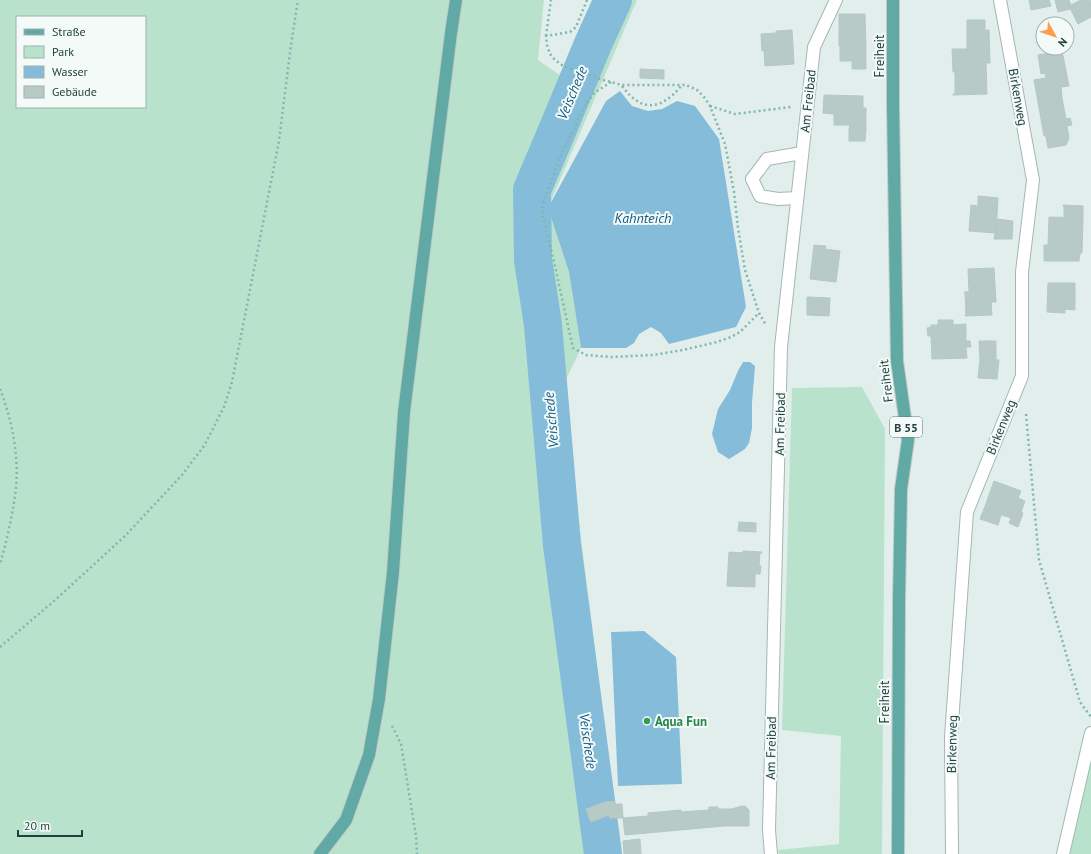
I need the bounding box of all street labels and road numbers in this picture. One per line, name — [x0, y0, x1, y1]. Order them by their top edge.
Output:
street label: Freiheit — [871, 34, 888, 77]
street label: Birkenweg — [1005, 67, 1031, 127]
street label: Am Freibad — [796, 69, 820, 133]
street label: Freiheit — [875, 358, 897, 403]
street label: Am Freibad — [771, 392, 789, 456]
street label: Birkenweg — [982, 397, 1020, 457]
road number: B 55 — [890, 417, 922, 437]
street label: Freiheit — [876, 680, 893, 723]
street label: Birkenweg — [943, 715, 961, 773]
street label: Am Freibad — [762, 716, 780, 780]

